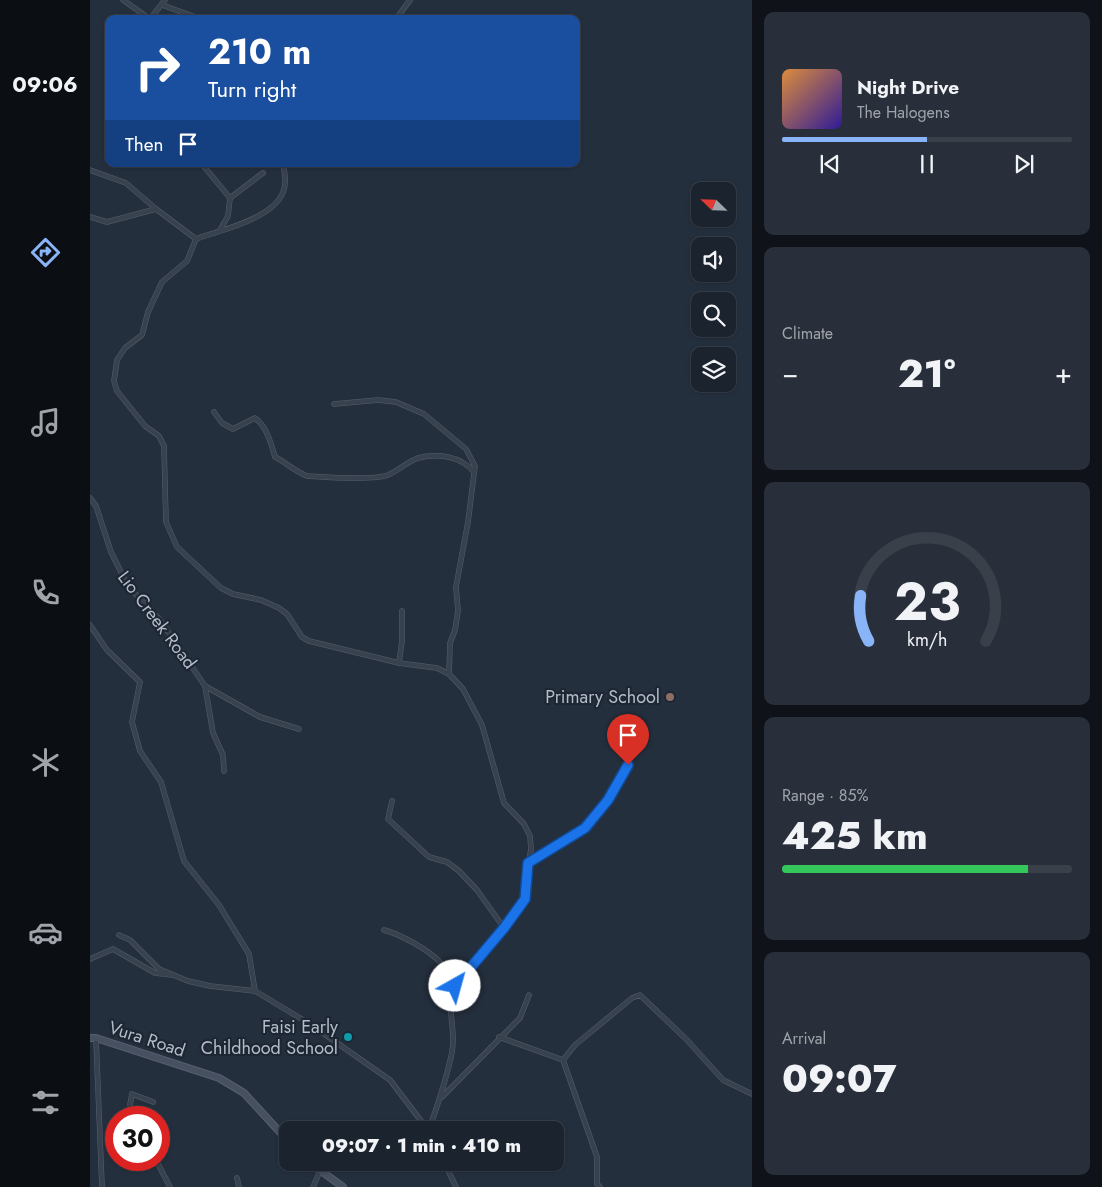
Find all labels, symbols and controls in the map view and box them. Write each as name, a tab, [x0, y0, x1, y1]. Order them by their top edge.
text: 210 m	[208, 27, 311, 77]
icon: right	[125, 35, 190, 100]
text: 09:06	[12, 68, 78, 100]
text: Turn right	[208, 73, 296, 105]
text: Night Drive	[857, 74, 959, 101]
text: The Halogens	[857, 101, 950, 124]
icon: arrive	[174, 130, 202, 158]
text: Then	[125, 131, 164, 158]
icon: previous	[816, 150, 844, 178]
icon: pause	[913, 150, 941, 178]
icon: next	[1010, 150, 1038, 178]
north arrow	[691, 182, 736, 228]
map controls	[691, 182, 736, 392]
icon: directions	[28, 235, 63, 270]
button: sound	[691, 237, 736, 282]
button: search	[691, 292, 736, 337]
text: Climate	[782, 322, 833, 345]
text: 21°	[898, 346, 955, 401]
button: layers	[691, 347, 736, 392]
text: −	[782, 353, 799, 394]
text: +	[1055, 353, 1072, 394]
icon: music	[28, 405, 63, 440]
text: 23	[894, 564, 960, 640]
street label: Lio Creek Road	[111, 565, 203, 675]
icon: phone	[28, 575, 63, 610]
text: km/h	[907, 627, 947, 653]
place label: Primary School	[545, 684, 660, 710]
marker: Primary School	[664, 691, 676, 703]
pin	[607, 714, 649, 765]
icon: arrive	[614, 721, 642, 749]
icon: climate	[28, 745, 63, 780]
text: Range · 85%	[782, 784, 869, 807]
text: 425 km	[782, 808, 928, 863]
icon: car	[28, 915, 63, 950]
position arrow	[428, 959, 480, 1011]
street label: Vura Road	[105, 1014, 189, 1064]
place label: Faisi Early Childhood School	[201, 1014, 338, 1061]
text: Arrival	[782, 1027, 826, 1050]
marker: Faisi Early Childhood School	[342, 1031, 354, 1043]
text: 09:07	[782, 1051, 897, 1106]
icon: filters	[28, 1085, 63, 1120]
speed limit sign: 30	[105, 1106, 170, 1171]
text: 09:07 · 1 min · 410 m	[322, 1132, 521, 1159]

